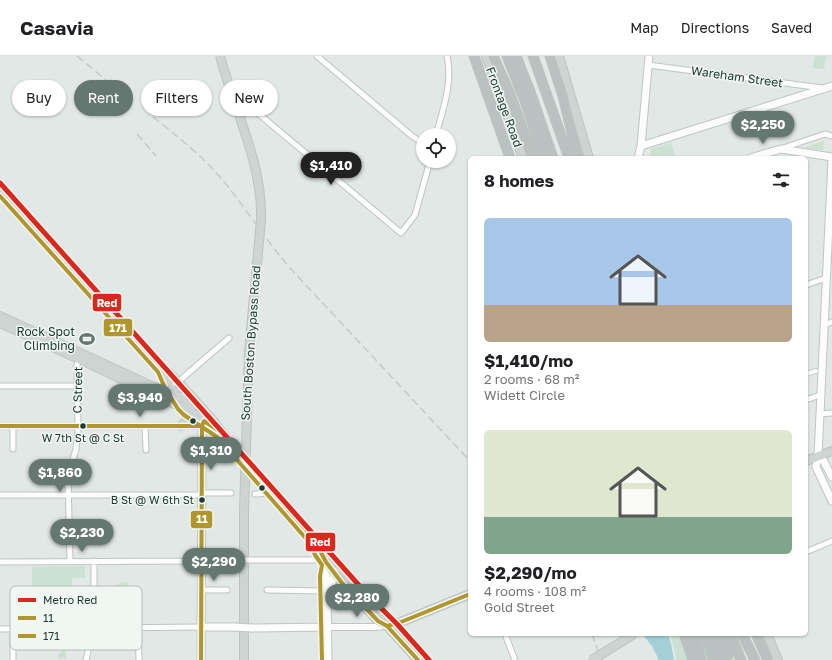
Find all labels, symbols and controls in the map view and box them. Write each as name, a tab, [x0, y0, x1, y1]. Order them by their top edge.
text: Casavia	[20, 16, 94, 39]
text: Map	[630, 19, 659, 36]
text: Directions	[681, 19, 749, 36]
text: Saved	[771, 19, 812, 36]
street label: Wareham Street	[690, 63, 784, 90]
street label: Frontage Road	[483, 65, 526, 149]
chip: Buy	[12, 80, 66, 116]
chip: Rent	[74, 80, 133, 116]
chip: Filters	[141, 80, 212, 116]
chip: New	[220, 80, 278, 116]
pin: $2,250	[730, 111, 796, 145]
text: $2,250	[740, 116, 786, 132]
map controls	[416, 128, 456, 168]
button: locate	[416, 128, 456, 168]
pin: $1,410	[298, 152, 364, 186]
text: $1,410	[310, 157, 352, 173]
icon: filters	[770, 169, 792, 191]
text: 8 homes	[484, 170, 554, 191]
icon: home	[602, 244, 674, 316]
street label: South Boston Bypass Road	[238, 265, 263, 421]
line badge: Red	[92, 293, 122, 312]
text: Red	[97, 296, 118, 309]
line badge: 171	[103, 318, 133, 337]
text: 171	[109, 321, 127, 334]
place label: Rock Spot Climbing	[16, 324, 75, 353]
sports icon: Rock Spot Climbing	[78, 330, 96, 348]
text: $1,410/mo	[484, 350, 573, 371]
street label: C Street	[70, 366, 85, 413]
text: 2 rooms · 68 m²	[484, 371, 579, 387]
pin: $3,940	[107, 384, 173, 418]
text: Widett Circle	[484, 387, 565, 403]
text: $3,940	[117, 389, 163, 405]
unlabelled marker	[188, 416, 198, 426]
marker: W 7th St @ C St	[78, 421, 88, 431]
place label: W 7th St @ C St	[42, 431, 124, 444]
pin: $1,310	[178, 437, 244, 471]
text: $1,310	[190, 442, 232, 458]
icon: home	[602, 456, 674, 528]
pin: $1,860	[27, 459, 93, 493]
text: $1,860	[38, 464, 82, 480]
unlabelled marker	[257, 483, 267, 493]
place label: B St @ W 6th St	[111, 493, 194, 506]
marker: B St @ W 6th St	[197, 495, 207, 505]
line badge: 11	[190, 510, 213, 529]
text: 11	[196, 512, 208, 525]
pin: $2,230	[49, 519, 115, 553]
text: $2,230	[59, 524, 105, 540]
line badge: Red	[305, 532, 336, 552]
text: Red	[310, 535, 331, 548]
pin: $2,290	[181, 548, 247, 582]
text: $2,290	[191, 553, 237, 569]
text: $2,290/mo	[484, 562, 577, 583]
text: 4 rooms · 108 m²	[484, 583, 586, 599]
pin: $2,280	[324, 584, 390, 618]
legend	[10, 586, 142, 650]
text: $2,280	[334, 589, 380, 605]
text: Metro Red	[43, 593, 97, 606]
text: Gold Street	[484, 599, 555, 615]
text: 11	[43, 611, 54, 624]
text: 171	[43, 629, 60, 642]

